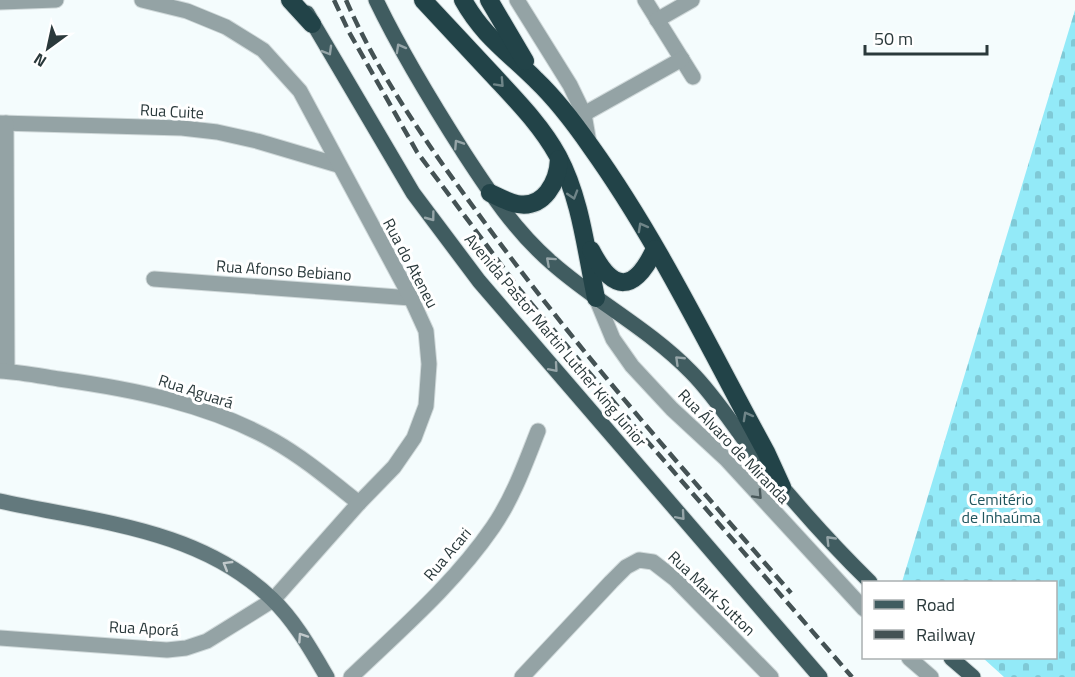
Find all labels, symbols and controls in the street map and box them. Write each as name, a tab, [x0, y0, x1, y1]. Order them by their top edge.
north arrow	[18, 18, 78, 78]
scale bar	[865, 18, 986, 56]
text: 50 m	[874, 25, 913, 52]
one-way arrow	[396, 44, 407, 54]
one-way arrow	[321, 45, 333, 55]
text: N	[29, 47, 51, 74]
one-way arrow	[493, 76, 504, 86]
street label: Rua Cuite	[139, 97, 205, 125]
one-way arrow	[454, 140, 466, 150]
one-way arrow	[566, 189, 578, 200]
one-way arrow	[423, 211, 434, 222]
street label: Rua do Ateneu	[377, 214, 445, 312]
one-way arrow	[638, 223, 650, 233]
street label: Avenida Pastor Martin Luther King Junior	[459, 228, 653, 453]
street label: Rua Afonso Bebiano	[215, 253, 353, 287]
one-way arrow	[546, 257, 557, 268]
one-way arrow	[675, 357, 686, 368]
one-way arrow	[547, 361, 558, 372]
street label: Rua Aguará	[155, 368, 237, 414]
street label: Rua Álvaro de Miranda	[673, 383, 795, 509]
one-way arrow	[743, 412, 754, 422]
park label: Cemitério de Inhaúma	[961, 487, 1041, 529]
one-way arrow	[751, 488, 762, 498]
one-way arrow	[674, 509, 685, 520]
street label: Rua Acari	[417, 522, 477, 586]
one-way arrow	[826, 537, 837, 548]
street label: Rua Mark Sutton	[663, 545, 761, 641]
one-way arrow	[223, 560, 233, 572]
legend	[862, 581, 1057, 659]
text: Road	[916, 591, 955, 618]
street label: Rua Aporá	[109, 614, 179, 642]
text: Railway	[916, 621, 976, 648]
one-way arrow	[298, 633, 309, 644]

